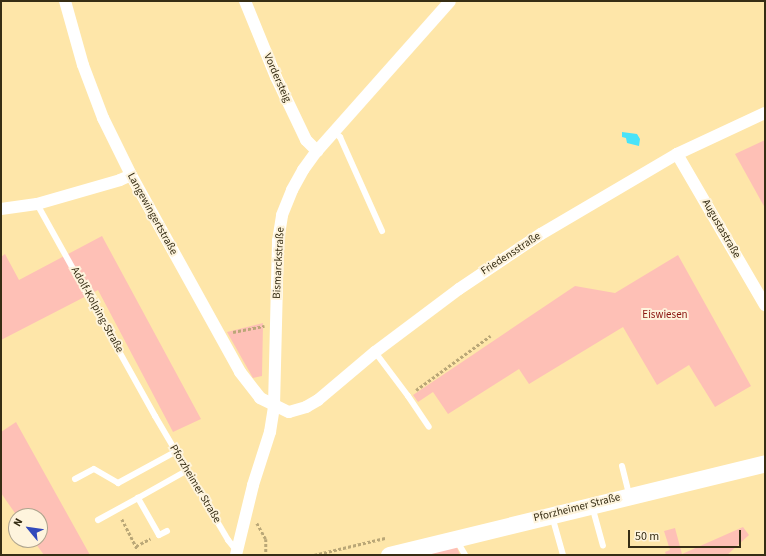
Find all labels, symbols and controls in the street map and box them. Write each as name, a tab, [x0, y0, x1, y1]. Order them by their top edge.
street label: Vordersteig	[260, 51, 294, 105]
street label: Langewingertstraße	[124, 171, 180, 257]
street label: Augustastraße	[699, 197, 743, 261]
street label: Bismarckstraße	[271, 227, 287, 299]
street label: Friedensstraße	[479, 230, 543, 278]
street label: Adolf-Kolping-Straße	[68, 265, 126, 355]
park label: Eiswiesen	[642, 308, 688, 322]
street label: Pforzheimer Straße	[166, 443, 224, 525]
street label: Pforzheimer Straße	[532, 491, 622, 525]
north arrow	[8, 508, 48, 548]
text: N	[10, 516, 26, 529]
scale bar	[630, 522, 743, 548]
text: 50 m	[635, 528, 659, 545]

